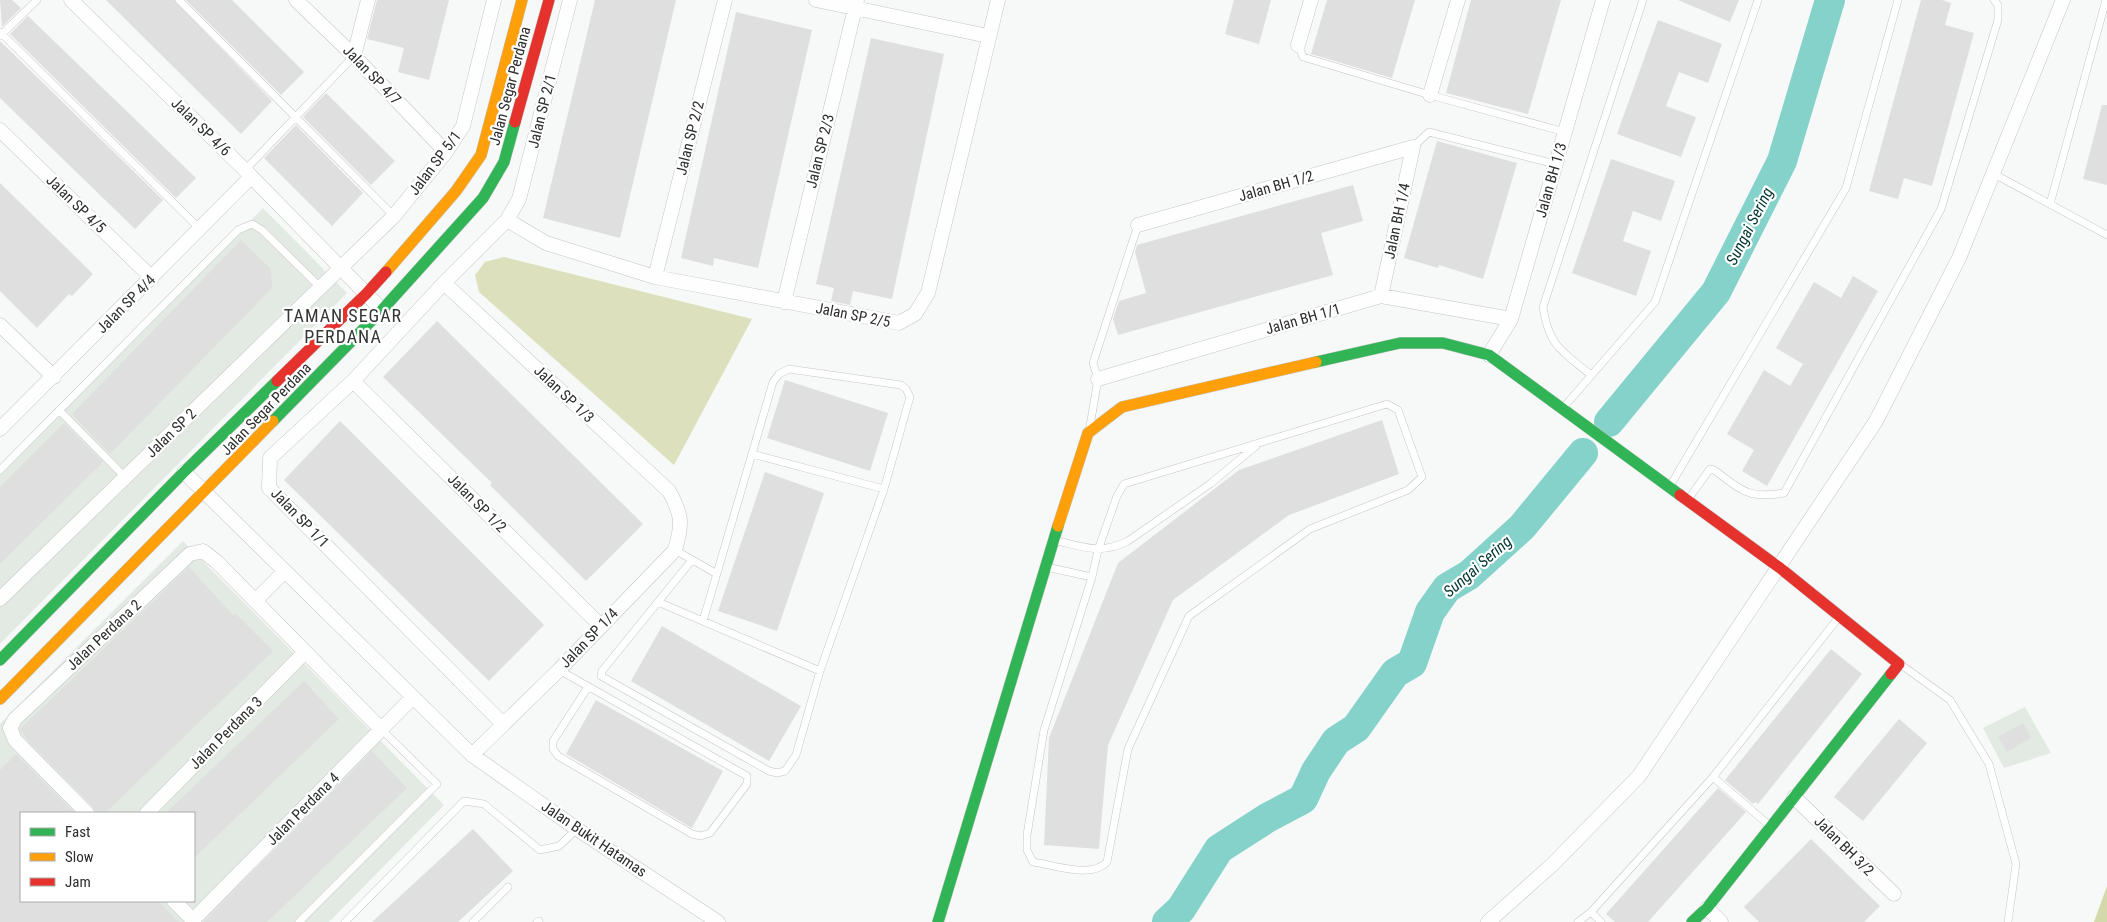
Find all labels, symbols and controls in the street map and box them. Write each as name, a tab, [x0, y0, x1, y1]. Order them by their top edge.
street label: Jalan Segar Perdana	[486, 25, 534, 147]
street label: Jalan SP 4/7	[339, 42, 405, 108]
street label: Jalan SP 2/1	[524, 72, 560, 150]
street label: Jalan SP 4/6	[168, 94, 234, 160]
street label: Jalan SP 2/2	[672, 99, 708, 177]
street label: Jalan SP 2/3	[802, 112, 838, 190]
street label: Jalan SP 5/1	[405, 127, 465, 199]
street label: Jalan BH 1/3	[1532, 140, 1570, 220]
street label: Jalan BH 1/2	[1236, 167, 1316, 205]
street label: Jalan SP 4/5	[43, 171, 109, 237]
street label: Jalan BH 1/4	[1380, 181, 1414, 261]
water label: Sungai Sering	[1722, 184, 1777, 268]
street label: Jalan SP 4/4	[93, 271, 159, 337]
street label: Jalan SP 2/5	[814, 299, 892, 331]
street label: Jalan BH 1/1	[1263, 300, 1343, 338]
district label: TAMAN SEGAR PERDANA	[284, 305, 402, 347]
street label: Jalan Segar Perdana	[217, 359, 315, 459]
street label: Jalan SP 1/3	[530, 362, 598, 426]
street label: Jalan SP 2	[142, 405, 200, 461]
street label: Jalan SP 1/2	[444, 470, 510, 536]
street label: Jalan SP 1/1	[267, 485, 333, 551]
water label: Sungai Sering	[1439, 531, 1516, 601]
street label: Jalan Perdana 2	[63, 596, 145, 674]
street label: Jalan SP 1/4	[556, 605, 622, 671]
street label: Jalan Perdana 3	[186, 693, 266, 773]
street label: Jalan Perdana 4	[263, 769, 343, 849]
street label: Jalan Bukit Hatamas	[538, 797, 650, 881]
legend	[20, 812, 195, 902]
street label: Jalan BH 3/2	[1810, 812, 1878, 880]
text: Fast	[65, 823, 90, 841]
text: Slow	[65, 848, 94, 866]
text: Jam	[65, 873, 91, 891]

